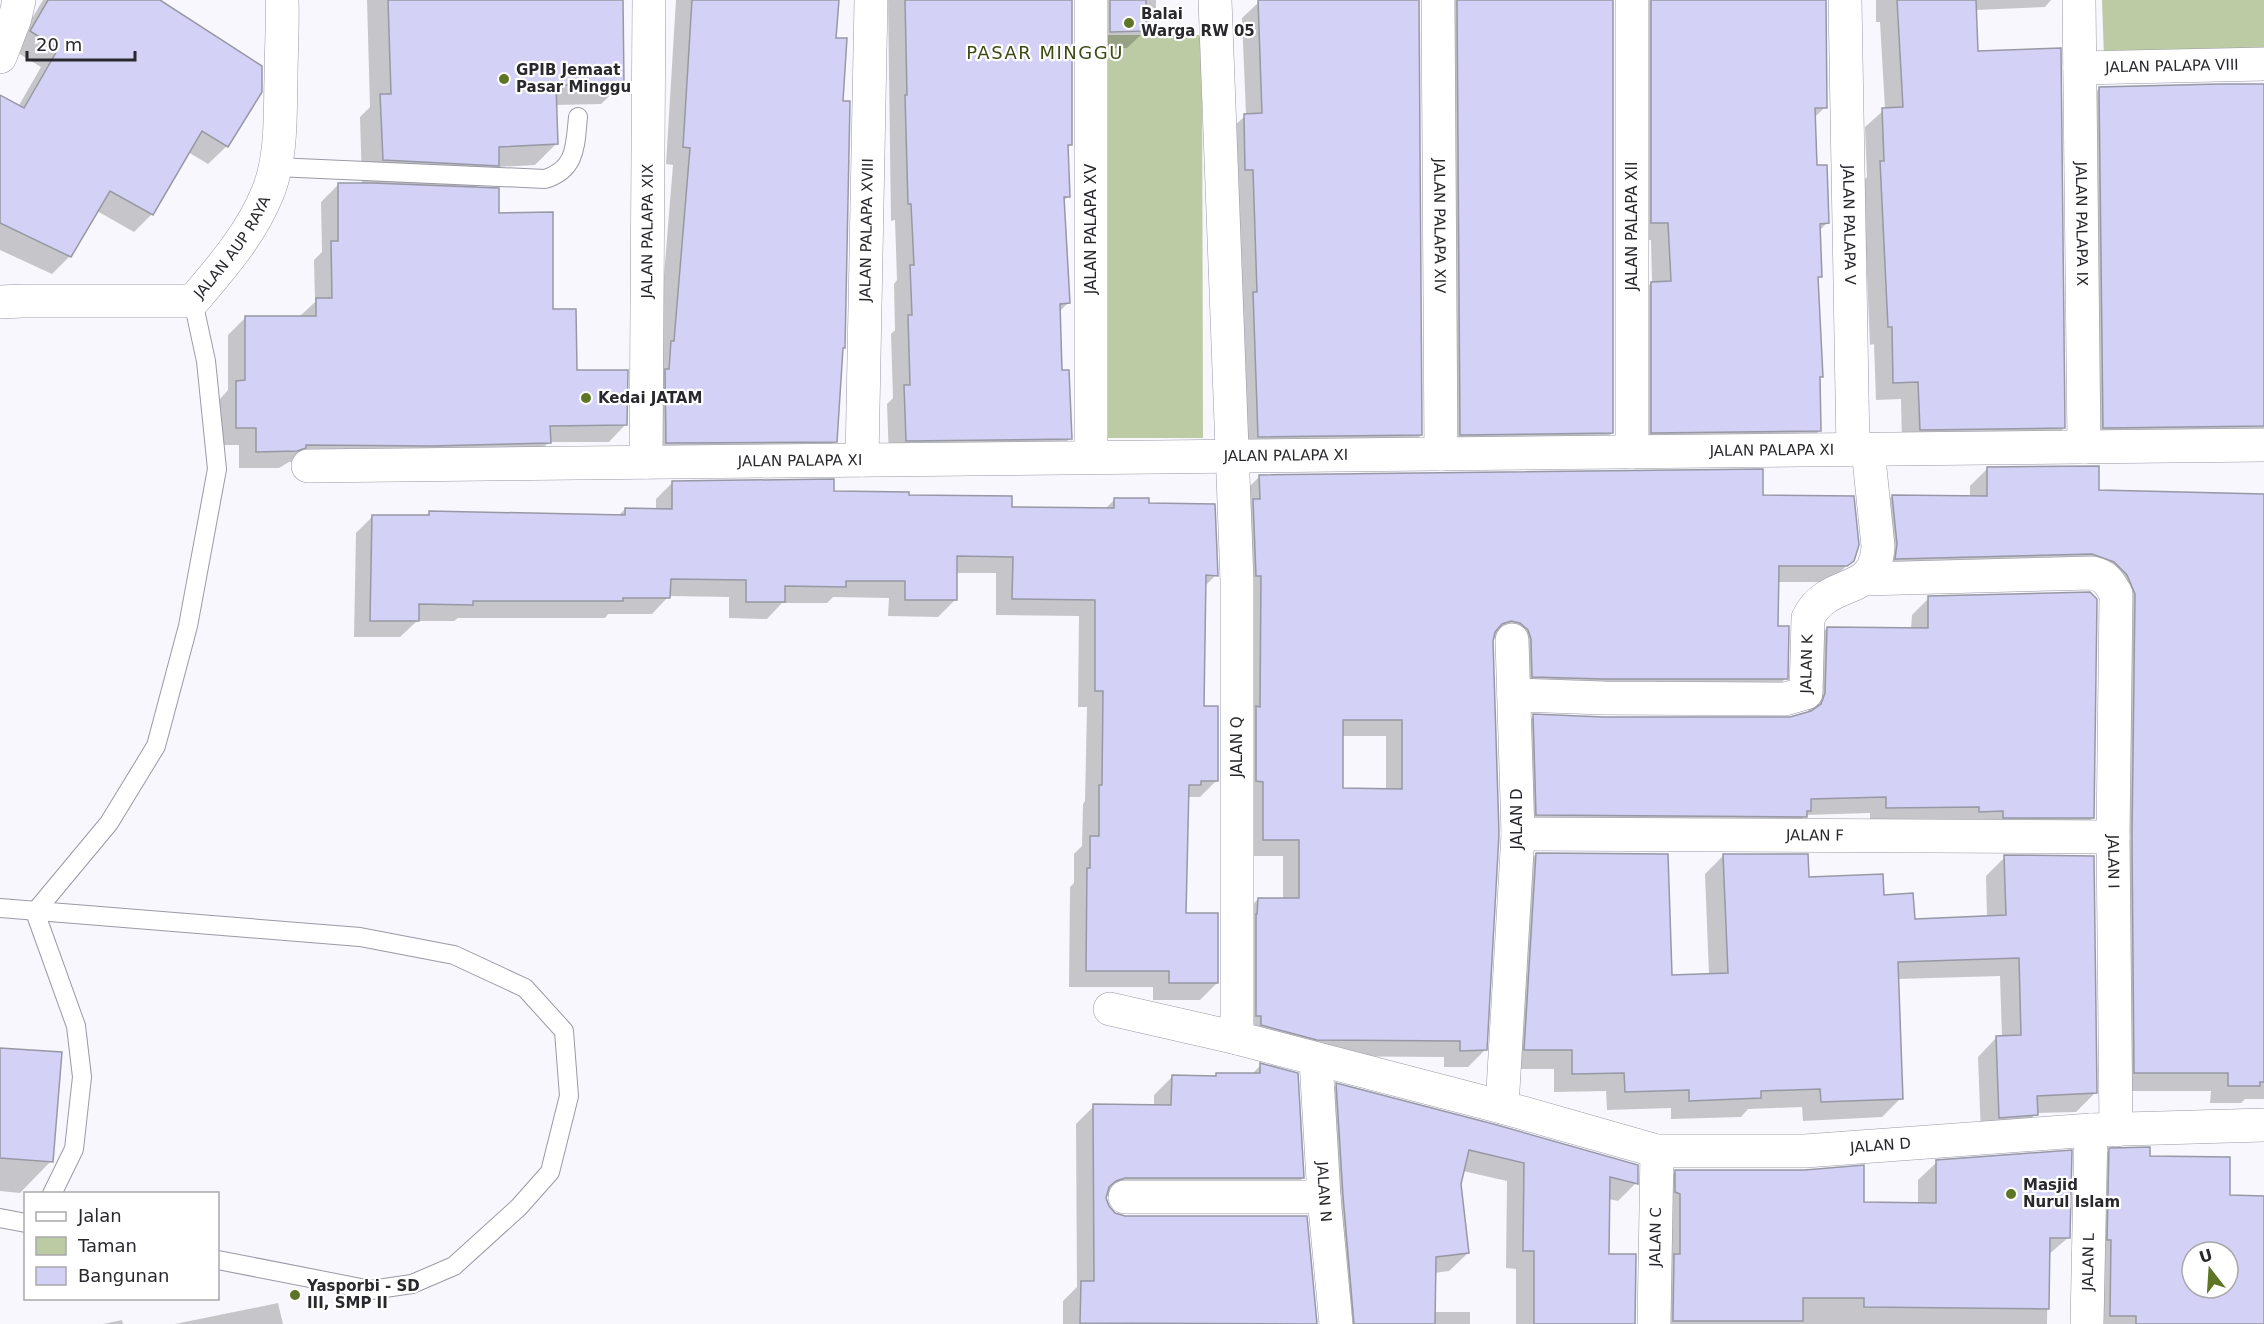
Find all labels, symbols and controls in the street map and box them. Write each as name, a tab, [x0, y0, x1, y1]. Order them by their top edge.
place label: Balai Warga RW 05	[1141, 5, 1255, 40]
marker: Balai Warga RW 05	[1122, 16, 1136, 30]
scale bar	[27, 24, 135, 62]
text: 20 m	[36, 34, 82, 55]
district label: PASAR MINGGU	[966, 42, 1124, 63]
street label: JALAN PALAPA VIII	[2104, 56, 2239, 76]
place label: GPIB Jemaat Pasar Minggu	[516, 61, 631, 96]
marker: GPIB Jemaat Pasar Minggu	[497, 72, 511, 86]
street label: JALAN PALAPA XIV	[1430, 157, 1449, 294]
street label: JALAN PALAPA XVIII	[856, 158, 877, 303]
street label: JALAN PALAPA IX	[2072, 161, 2091, 286]
street label: JALAN PALAPA XII	[1623, 162, 1641, 291]
street label: JALAN PALAPA XV	[1082, 163, 1100, 295]
street label: JALAN PALAPA XIX	[638, 164, 657, 300]
street label: JALAN PALAPA V	[1839, 164, 1859, 286]
street label: JALAN AUP RAYA	[190, 192, 275, 303]
place label: Kedai JATAM	[598, 389, 702, 407]
marker: Kedai JATAM	[579, 391, 593, 405]
street label: JALAN PALAPA XI	[1709, 441, 1834, 460]
street label: JALAN PALAPA XI	[1223, 446, 1348, 465]
street label: JALAN PALAPA XI	[737, 451, 862, 470]
street label: JALAN K	[1797, 633, 1817, 695]
street label: JALAN Q	[1228, 716, 1246, 779]
street label: JALAN D	[1508, 789, 1526, 850]
street label: JALAN F	[1785, 826, 1844, 845]
street label: JALAN I	[2104, 834, 2123, 889]
street label: JALAN D	[1849, 1134, 1912, 1157]
street label: JALAN N	[1313, 1160, 1335, 1223]
place label: Masjid Nurul Islam	[2023, 1176, 2120, 1211]
marker: Masjid Nurul Islam	[2004, 1187, 2018, 1201]
legend	[24, 1192, 219, 1300]
text: Jalan	[77, 1205, 122, 1226]
street label: JALAN C	[1646, 1207, 1665, 1268]
street label: JALAN L	[2079, 1232, 2098, 1292]
text: Taman	[77, 1235, 137, 1256]
north arrow	[2180, 1240, 2240, 1300]
text: U	[2197, 1245, 2215, 1267]
text: Bangunan	[78, 1265, 169, 1286]
place label: Yasporbi - SD III, SMP II	[306, 1277, 420, 1312]
marker: Yasporbi - SD III, SMP II	[288, 1288, 302, 1302]

